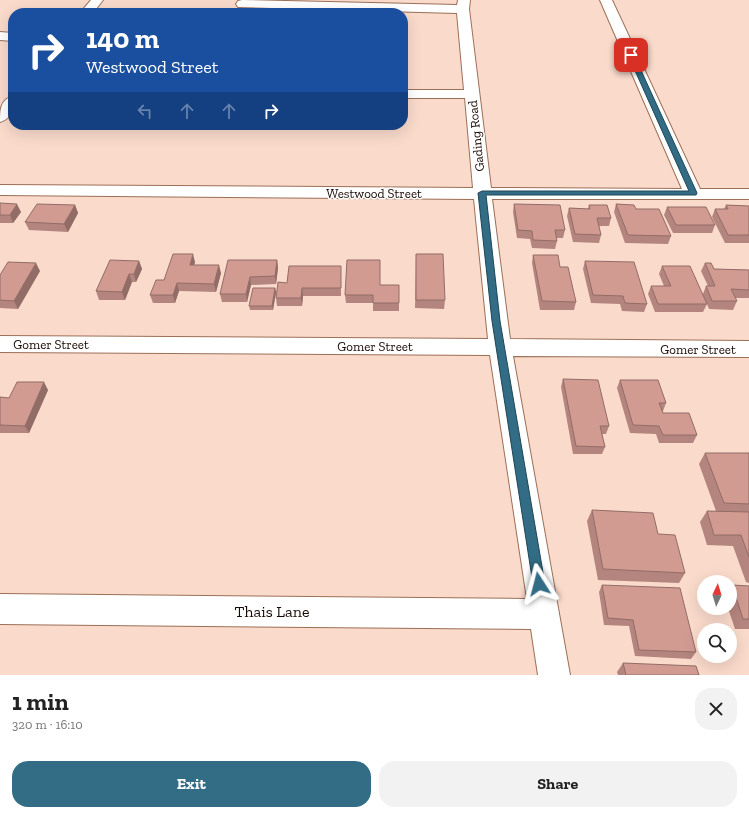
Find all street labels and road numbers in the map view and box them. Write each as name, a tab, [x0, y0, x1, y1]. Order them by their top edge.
street label: Gading Road	[465, 100, 487, 172]
street label: Westwood Street	[326, 186, 422, 201]
street label: Gomer Street	[13, 337, 89, 352]
street label: Gomer Street	[337, 339, 413, 354]
street label: Gomer Street	[660, 342, 736, 357]
street label: Thais Lane	[235, 602, 309, 621]

